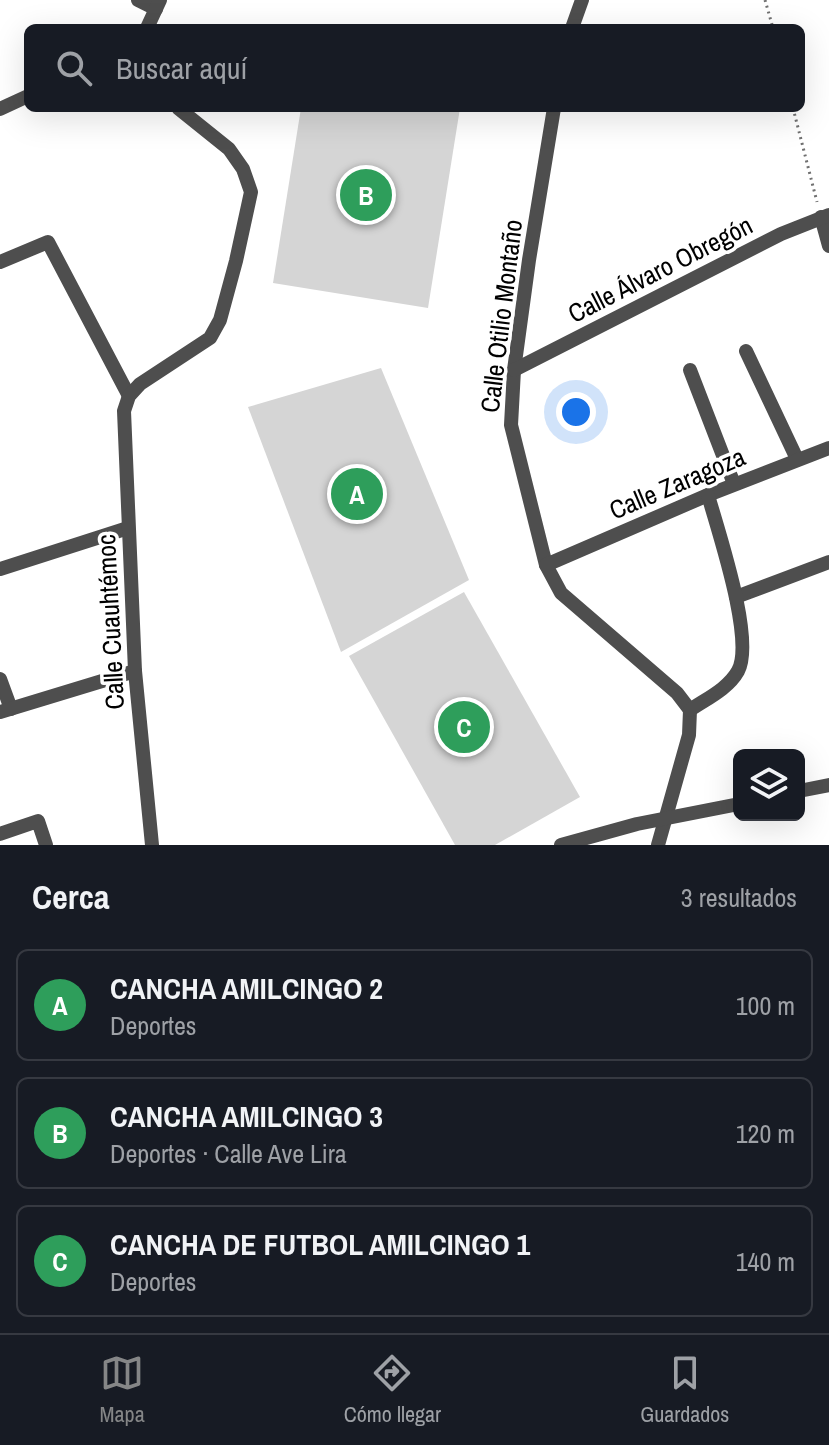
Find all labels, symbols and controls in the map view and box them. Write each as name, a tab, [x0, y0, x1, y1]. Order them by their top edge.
search box	[24, 24, 805, 112]
icon: search	[52, 46, 96, 90]
text: Buscar aquí	[116, 48, 247, 88]
pin: B	[340, 165, 392, 225]
street label: Calle Álvaro Obregón	[562, 207, 758, 331]
street label: Calle Otilio Montaño	[472, 217, 530, 415]
your location	[556, 392, 596, 432]
street label: Calle Zaragoza	[604, 439, 751, 527]
pin: A	[331, 464, 383, 524]
street label: Calle Cuauhtémoc	[88, 534, 132, 710]
pin: C	[438, 697, 490, 757]
map controls	[733, 749, 805, 821]
button: layers	[733, 749, 805, 821]
text: Cerca	[32, 874, 110, 920]
text: 3 resultados	[681, 880, 797, 915]
text: CANCHA AMILCINGO 2	[110, 968, 383, 1008]
text: A	[52, 988, 68, 1023]
text: 100 m	[736, 988, 795, 1023]
text: Deportes	[110, 1008, 197, 1043]
text: CANCHA AMILCINGO 3	[110, 1096, 383, 1136]
text: B	[52, 1116, 68, 1151]
text: 120 m	[736, 1116, 795, 1151]
text: Deportes · Calle Ave Lira	[110, 1136, 347, 1171]
text: CANCHA DE FUTBOL AMILCINGO 1	[110, 1224, 530, 1264]
text: C	[52, 1244, 68, 1279]
text: 140 m	[736, 1244, 795, 1279]
text: Deportes	[110, 1264, 197, 1299]
tab: Mapa	[100, 1351, 145, 1429]
tab: Cómo llegar	[344, 1351, 441, 1429]
tab: Guardados	[640, 1351, 729, 1429]

